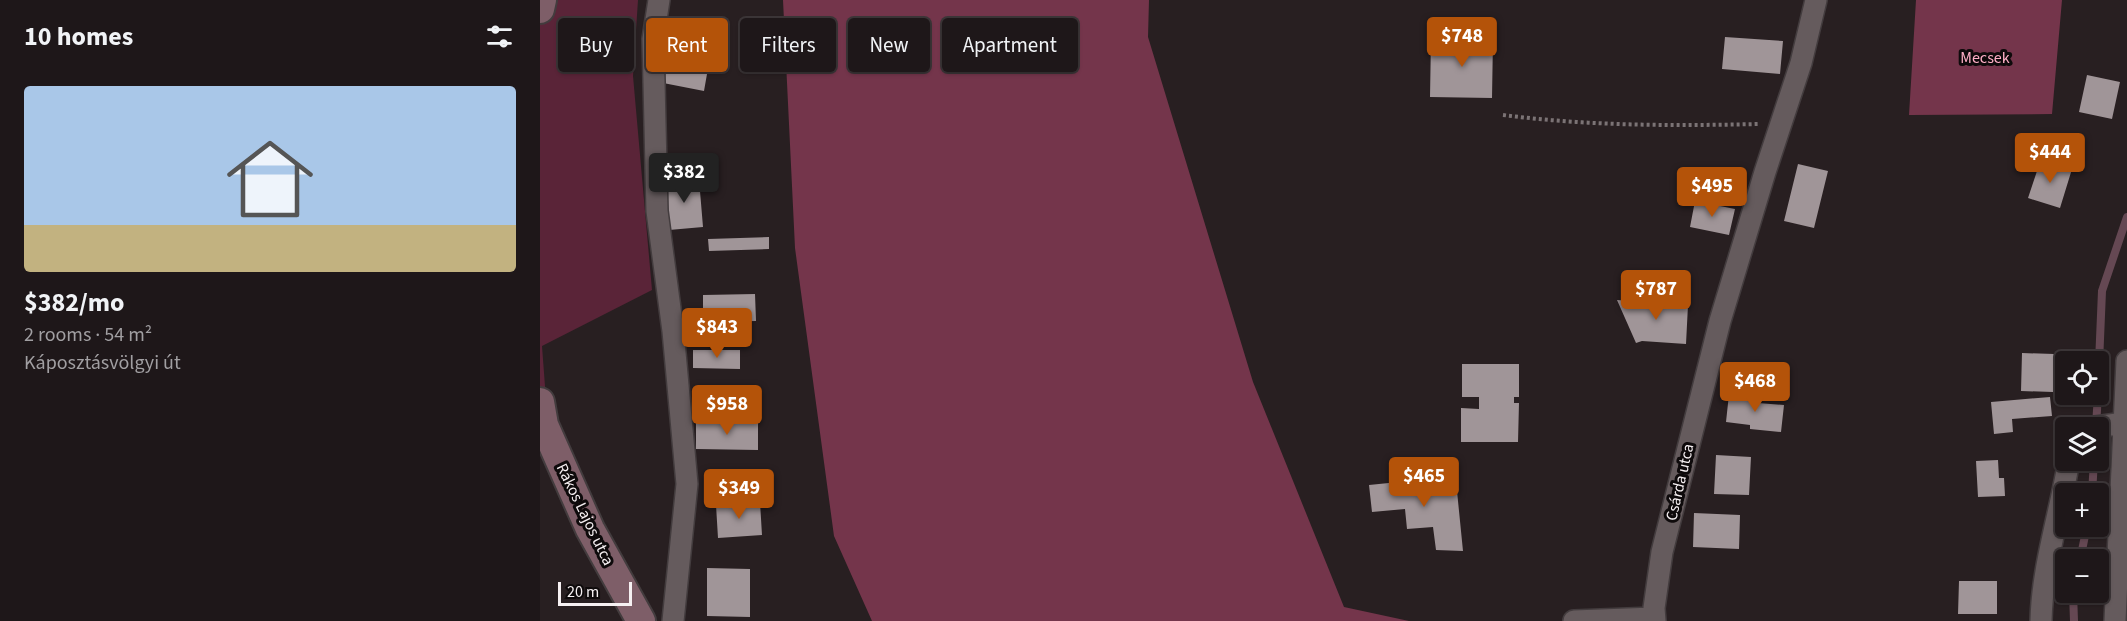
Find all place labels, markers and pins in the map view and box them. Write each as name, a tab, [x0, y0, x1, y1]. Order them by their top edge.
pin: $748	[1426, 17, 1498, 68]
pin: $444	[2014, 133, 2086, 184]
pin: $382	[648, 153, 720, 204]
pin: $495	[1676, 167, 1748, 218]
pin: $787	[1620, 270, 1692, 321]
pin: $843	[681, 308, 753, 359]
pin: $468	[1719, 362, 1791, 413]
pin: $958	[691, 385, 763, 436]
pin: $465	[1388, 457, 1460, 508]
pin: $349	[703, 469, 775, 520]

